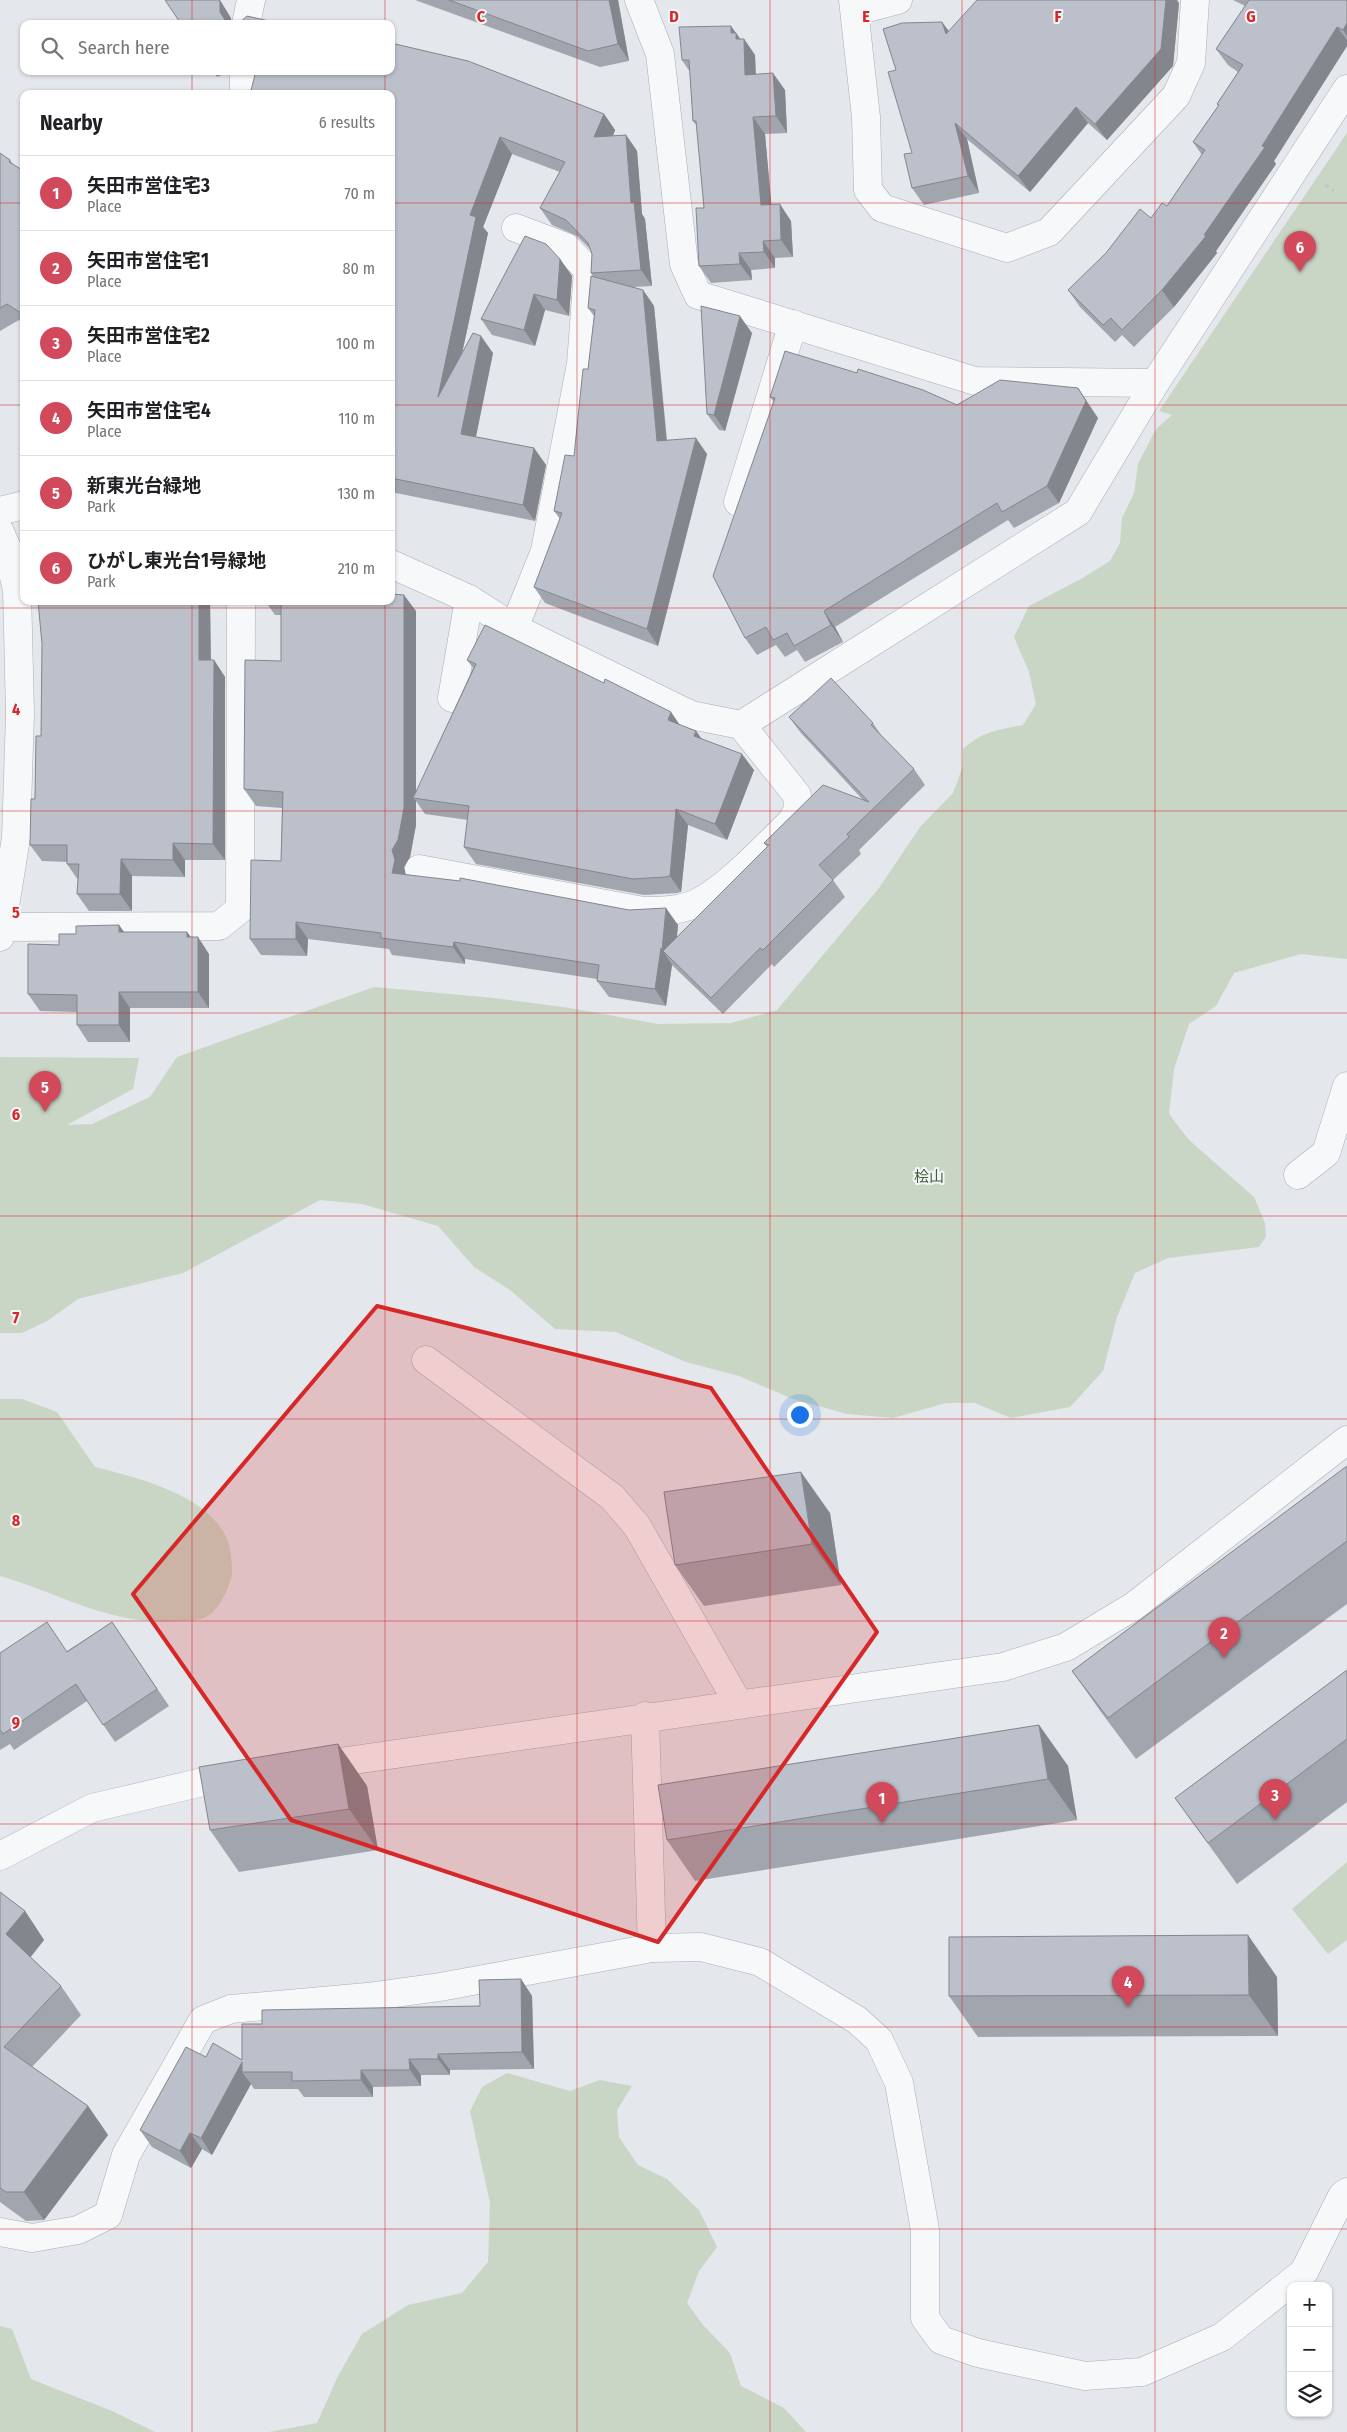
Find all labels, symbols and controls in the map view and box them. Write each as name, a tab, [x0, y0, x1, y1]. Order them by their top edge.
text: C	[477, 7, 486, 26]
text: D	[669, 7, 679, 26]
text: E	[862, 7, 870, 26]
text: F	[1054, 7, 1062, 26]
text: G	[1246, 7, 1256, 26]
search box	[20, 20, 395, 75]
icon: search	[38, 34, 66, 62]
text: Search here	[78, 36, 170, 59]
text: Nearby	[40, 110, 102, 136]
text: 6 results	[319, 113, 375, 132]
text: 矢田市営住宅3	[87, 174, 210, 197]
text: 1	[53, 184, 59, 203]
text: 70 m	[344, 184, 375, 203]
text: Place	[87, 197, 122, 216]
pin: 6	[1284, 231, 1316, 272]
text: 矢田市営住宅1	[87, 249, 209, 272]
text: 2	[52, 259, 60, 278]
text: 80 m	[343, 259, 375, 278]
text: Place	[87, 272, 122, 291]
text: 矢田市営住宅2	[87, 324, 210, 347]
text: 3	[52, 334, 60, 353]
text: 100 m	[336, 334, 375, 353]
text: Place	[87, 347, 122, 366]
text: 矢田市営住宅4	[87, 399, 211, 422]
text: 4	[52, 409, 60, 428]
text: 110 m	[338, 409, 375, 428]
text: Place	[87, 422, 122, 441]
text: 新東光台緑地	[87, 474, 201, 497]
text: 5	[52, 484, 60, 503]
text: 130 m	[337, 484, 375, 503]
text: Park	[87, 497, 115, 516]
text: ひがし東光台1号緑地	[87, 549, 266, 572]
text: 6	[52, 559, 60, 578]
text: 210 m	[338, 559, 375, 578]
text: Park	[87, 572, 115, 591]
text: 4	[12, 700, 20, 719]
text: 5	[12, 903, 20, 922]
pin: 5	[29, 1071, 61, 1112]
text: 6	[12, 1105, 20, 1124]
park label: 桧山	[914, 1168, 944, 1186]
text: 7	[13, 1308, 20, 1327]
your location	[787, 1402, 813, 1428]
text: 8	[12, 1511, 21, 1530]
pin: 2	[1208, 1617, 1240, 1658]
text: 9	[12, 1713, 20, 1732]
pin: 3	[1259, 1779, 1291, 1820]
pin: 1	[866, 1782, 898, 1823]
pin: 4	[1112, 1966, 1144, 2007]
map controls	[1287, 2282, 1332, 2417]
button: +	[1287, 2282, 1332, 2327]
button: −	[1287, 2327, 1332, 2372]
button: layers	[1287, 2372, 1332, 2417]

